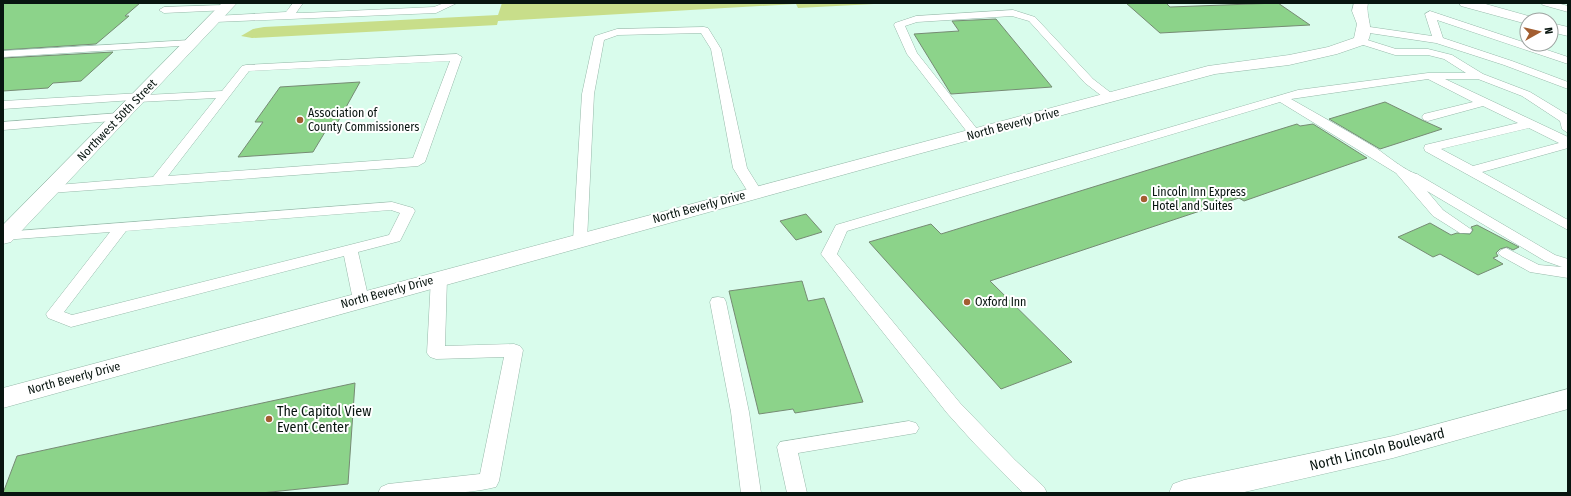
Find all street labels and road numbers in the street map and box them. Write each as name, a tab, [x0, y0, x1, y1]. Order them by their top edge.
street label: Northwest 50th Street	[74, 76, 160, 164]
street label: North Beverly Drive	[965, 105, 1061, 143]
street label: North Beverly Drive	[651, 188, 747, 226]
street label: North Beverly Drive	[339, 273, 435, 311]
street label: North Beverly Drive	[26, 359, 122, 397]
street label: North Lincoln Boulevard	[1308, 425, 1446, 474]

